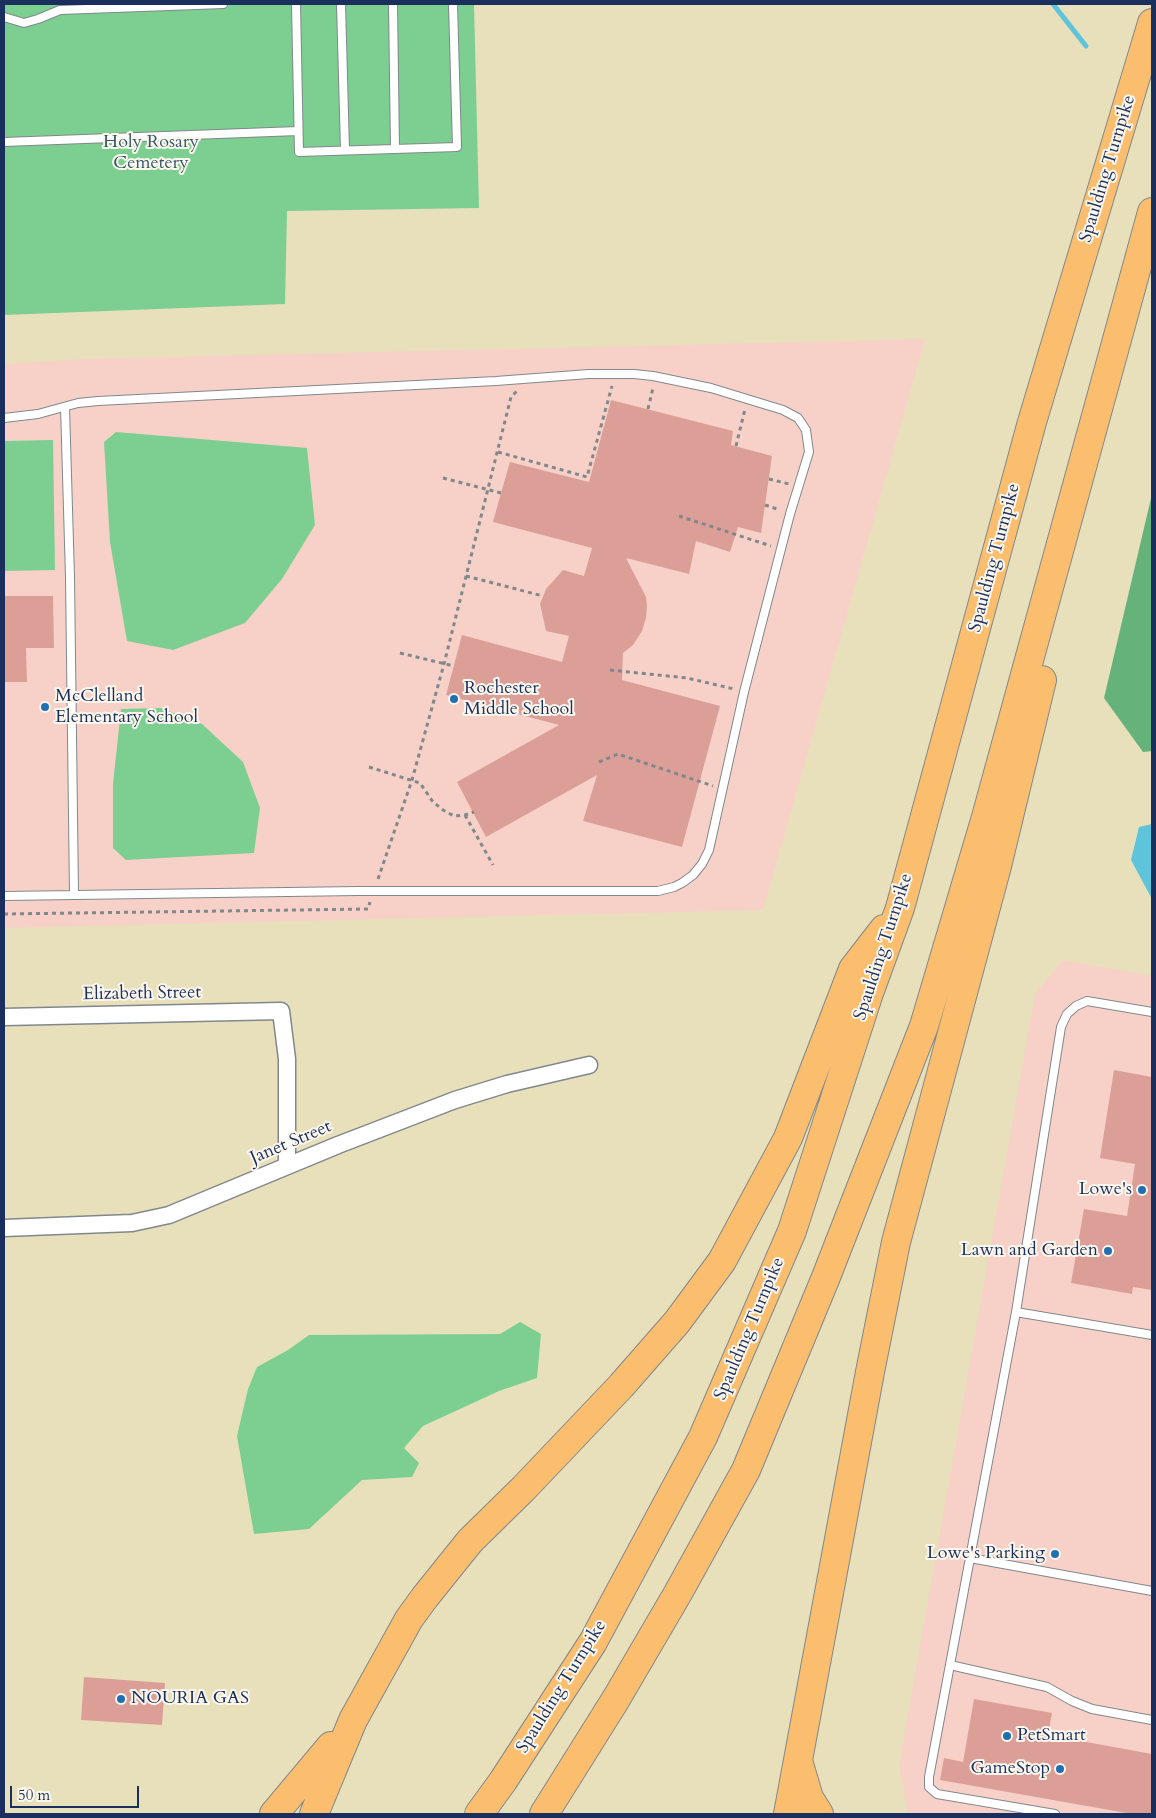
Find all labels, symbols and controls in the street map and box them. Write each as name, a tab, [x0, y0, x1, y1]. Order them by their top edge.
street label: Spaulding Turnpike	[1075, 93, 1141, 245]
park label: Holy Rosary Cemetery	[103, 132, 199, 174]
street label: Spaulding Turnpike	[965, 481, 1025, 635]
place label: Rochester Middle School	[464, 678, 574, 721]
place label: McClelland Elementary School	[55, 686, 198, 729]
marker: Rochester Middle School	[448, 693, 460, 705]
marker: McClelland Elementary School	[39, 701, 51, 713]
street label: Spaulding Turnpike	[850, 871, 918, 1023]
street label: Elizabeth Street	[83, 982, 201, 1006]
street label: Janet Street	[247, 1116, 335, 1170]
place label: Lowe's	[1079, 1179, 1132, 1201]
marker: Lowe's	[1136, 1184, 1148, 1196]
place label: Lawn and Garden	[961, 1240, 1098, 1262]
marker: Lawn and Garden	[1102, 1245, 1114, 1257]
street label: Spaulding Turnpike	[710, 1254, 790, 1404]
place label: Lowe's Parking	[927, 1543, 1045, 1565]
marker: Lowe's Parking	[1049, 1548, 1061, 1560]
street label: Spaulding Turnpike	[512, 1616, 612, 1758]
place label: NOURIA GAS	[131, 1688, 249, 1710]
marker: NOURIA GAS	[115, 1693, 127, 1705]
place label: PetSmart	[1017, 1725, 1086, 1747]
marker: PetSmart	[1001, 1730, 1013, 1742]
place label: GameStop	[971, 1758, 1050, 1780]
marker: GameStop	[1054, 1763, 1066, 1775]
scale bar	[12, 1776, 141, 1808]
text: 50 m	[18, 1785, 50, 1805]

